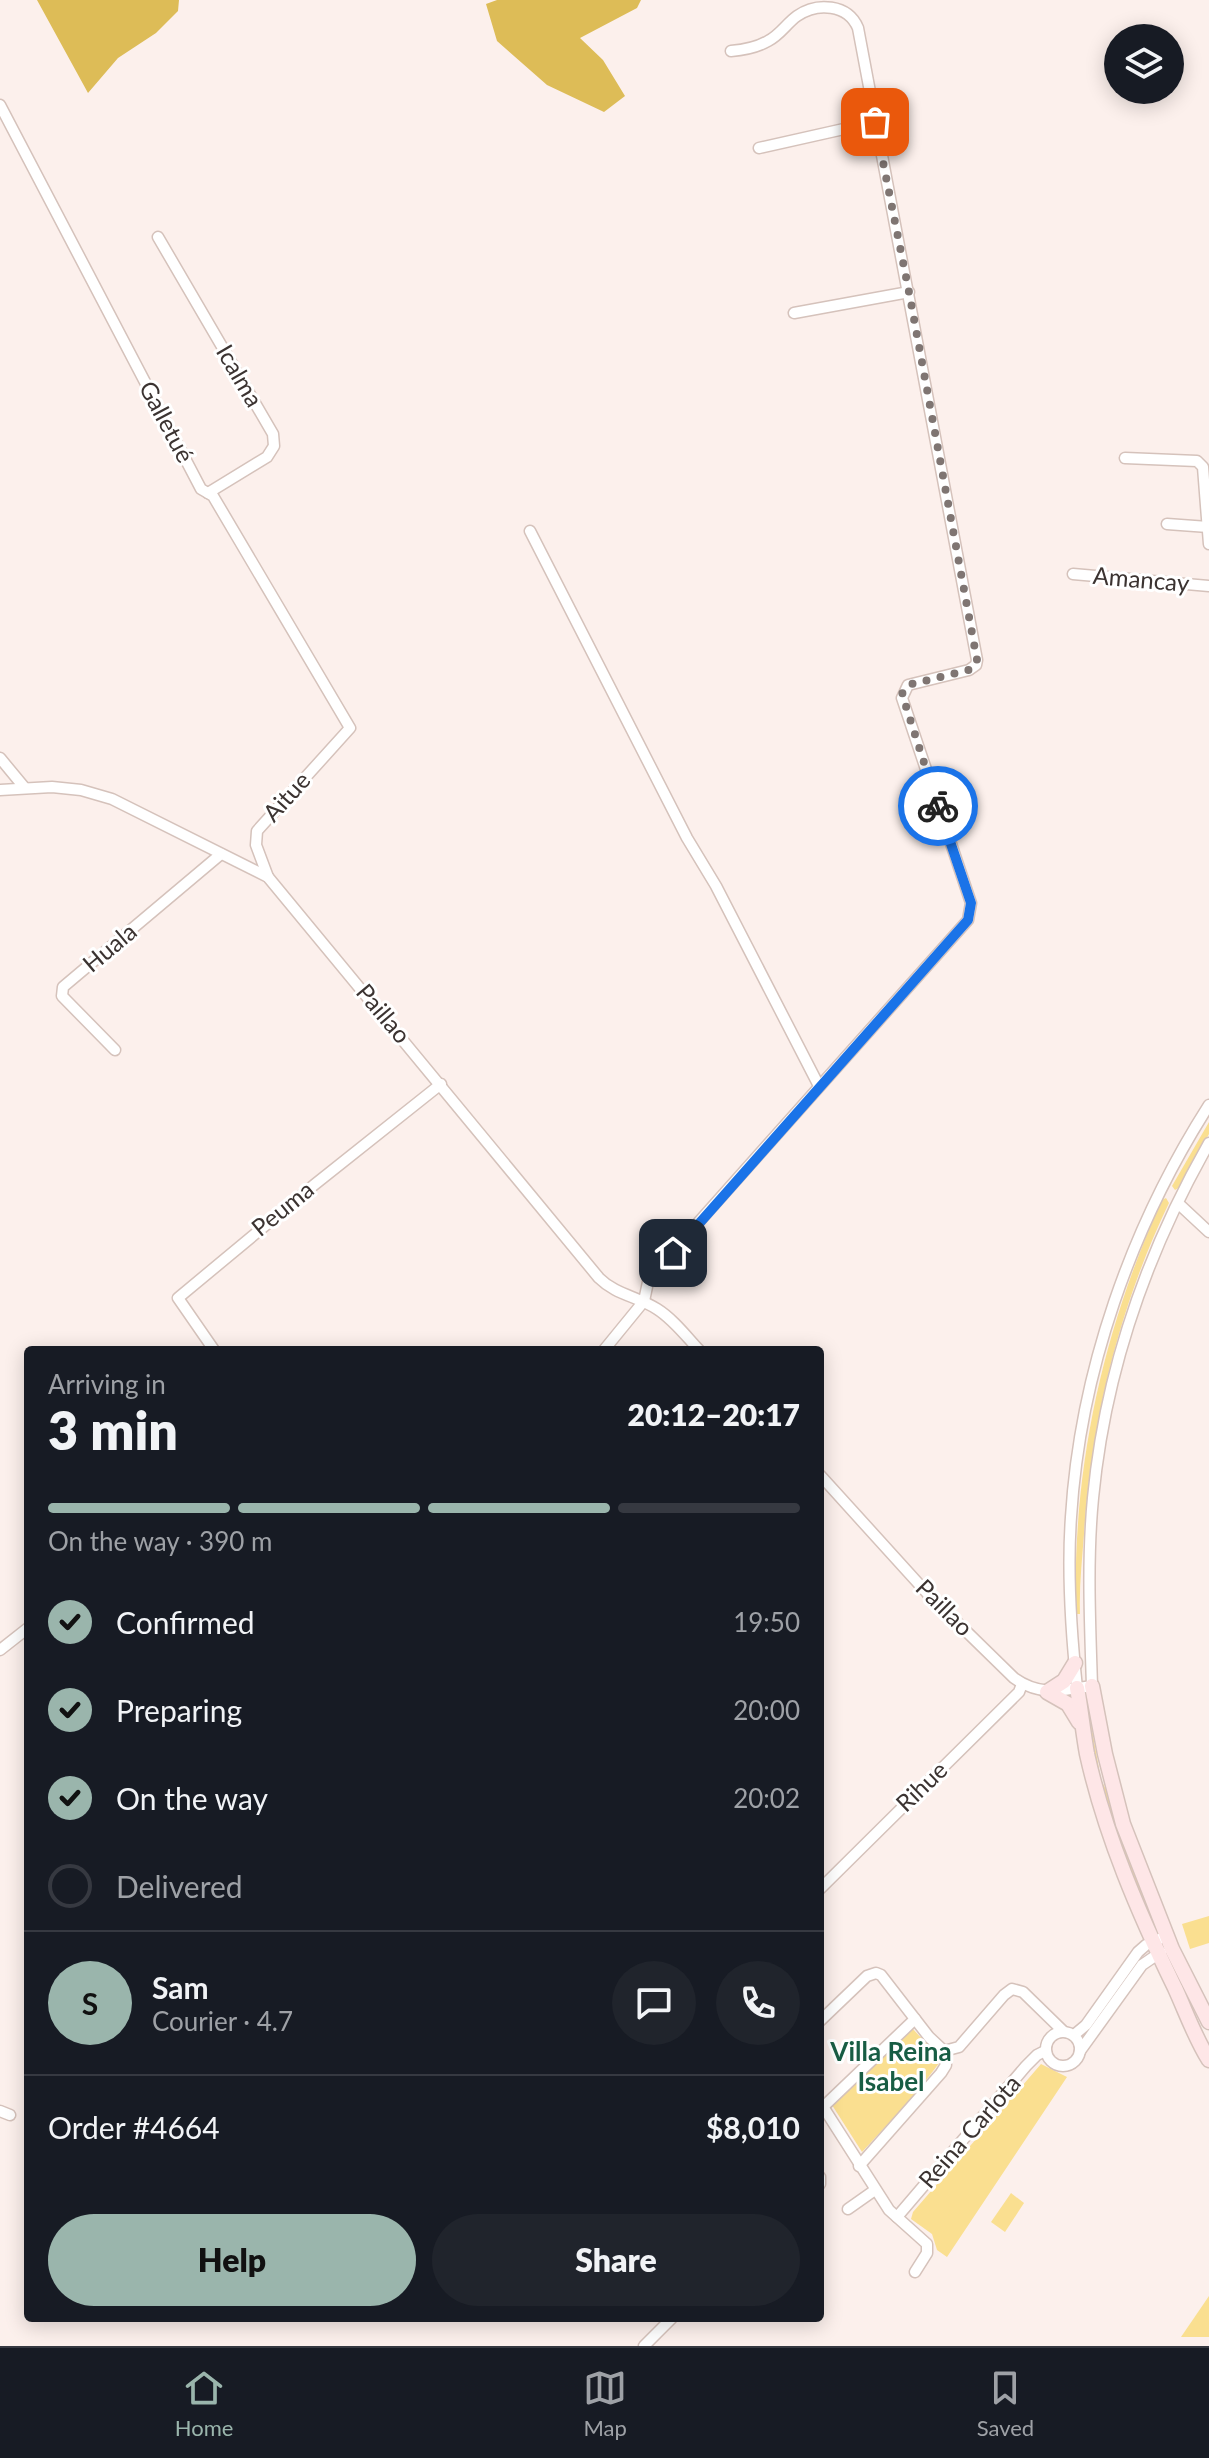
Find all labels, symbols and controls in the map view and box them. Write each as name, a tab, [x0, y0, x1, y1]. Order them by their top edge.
map controls	[1104, 24, 1184, 104]
button: layers	[1104, 24, 1184, 104]
pin	[841, 88, 909, 156]
icon: bag	[853, 100, 897, 144]
street label: Icalma	[211, 339, 270, 412]
street label: Galletué	[134, 376, 201, 467]
street label: Amancay	[1092, 560, 1191, 597]
street label: Aitue	[256, 765, 316, 827]
courier	[898, 766, 978, 846]
icon: bike	[916, 784, 960, 828]
street label: Huala	[76, 916, 142, 978]
street label: Paillao	[351, 977, 417, 1049]
street label: Peuma	[245, 1174, 319, 1242]
pin	[639, 1219, 707, 1287]
icon: home	[651, 1231, 695, 1275]
text: Arriving in	[48, 1368, 166, 1400]
text: 20:12–20:17	[627, 1396, 800, 1432]
text: 3 min	[48, 1399, 178, 1461]
text: On the way · 390 m	[48, 1525, 272, 1557]
street label: Paillao	[911, 1572, 980, 1641]
icon: check	[48, 1600, 92, 1644]
text: Confirmed	[116, 1604, 255, 1640]
text: 19:50	[733, 1606, 800, 1638]
icon: check	[48, 1688, 92, 1732]
text: Preparing	[116, 1692, 242, 1728]
text: 20:00	[733, 1694, 800, 1726]
street label: Rihue	[889, 1755, 953, 1817]
icon: check	[48, 1776, 92, 1820]
text: On the way	[116, 1780, 268, 1816]
text: 20:02	[733, 1782, 800, 1814]
text: Delivered	[116, 1868, 243, 1904]
button: chat	[612, 1961, 696, 2045]
button: phone	[716, 1961, 800, 2045]
text: Sam	[152, 1969, 209, 2005]
text: S	[82, 1985, 98, 2021]
text: Courier · 4.7	[152, 2005, 293, 2037]
district label: Villa Reina Isabel	[829, 2035, 952, 2097]
street label: Reina Carlota	[912, 2069, 1026, 2194]
text: Order #4664	[48, 2109, 220, 2145]
text: $8,010	[706, 2109, 800, 2145]
button: Help	[48, 2214, 416, 2306]
button: Share	[432, 2214, 800, 2306]
tab: Home	[175, 2366, 233, 2441]
tab: Map	[583, 2366, 627, 2441]
tab: Saved	[977, 2366, 1034, 2441]

